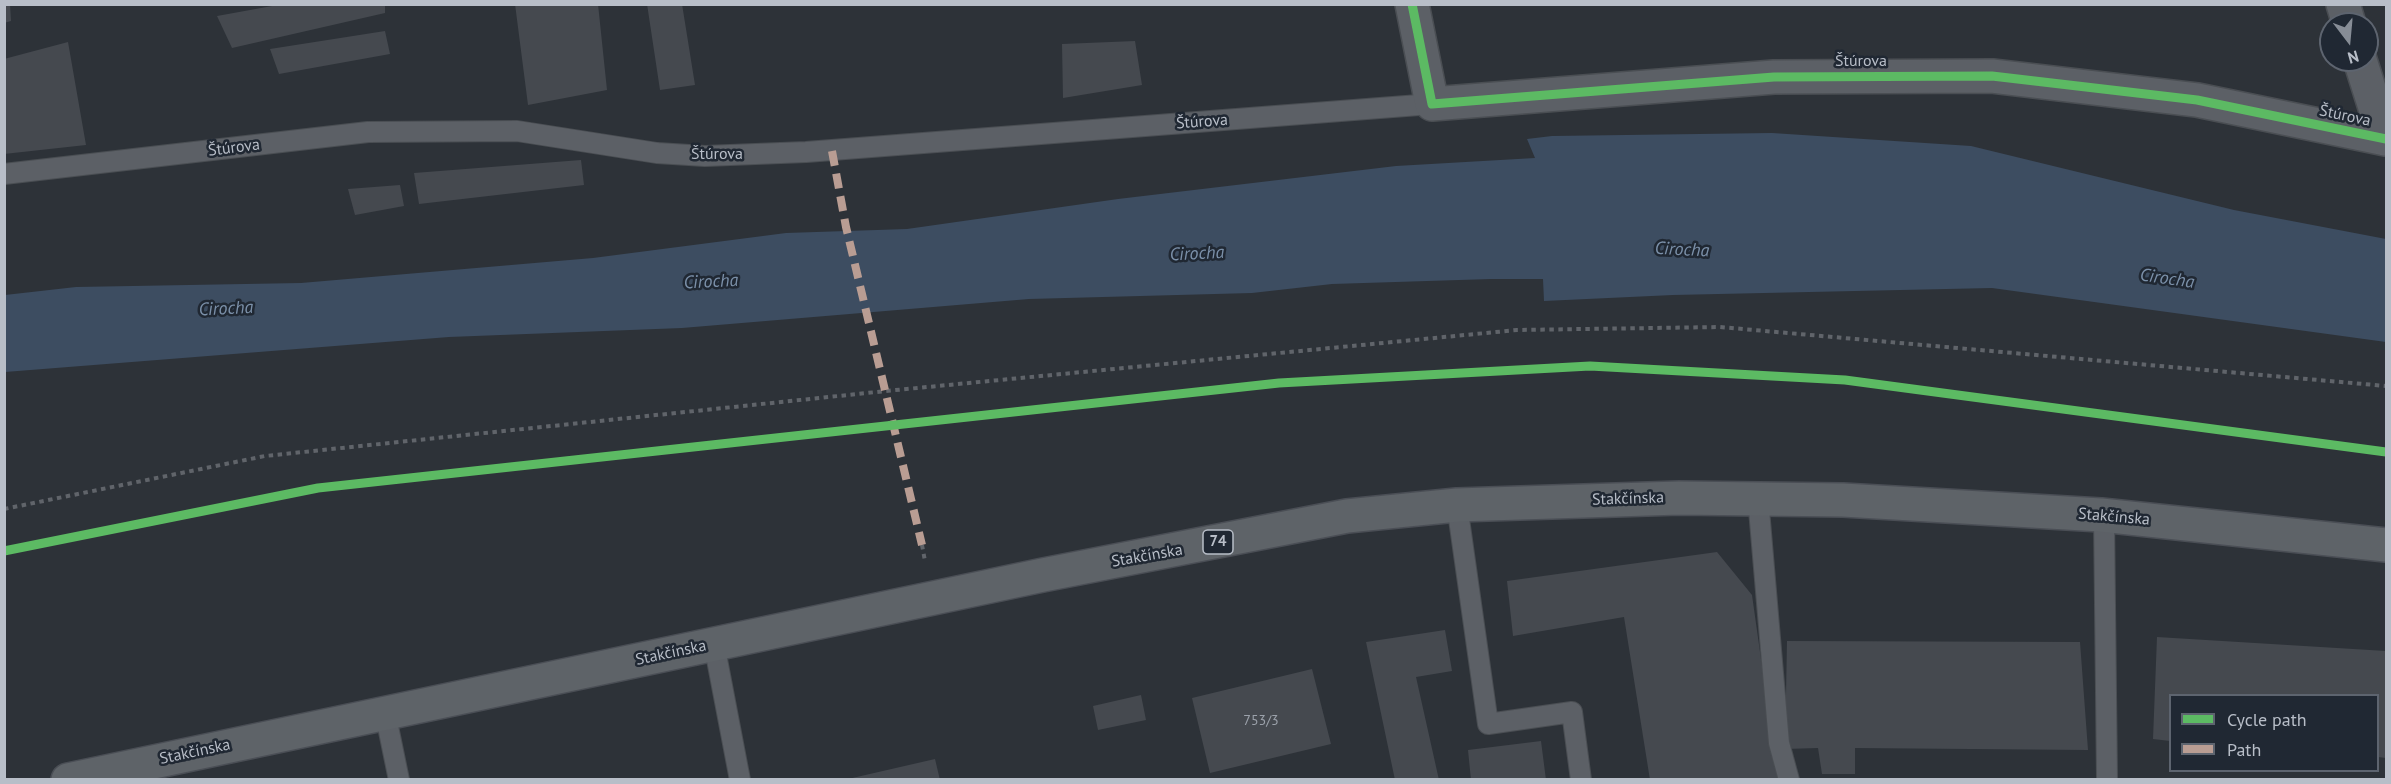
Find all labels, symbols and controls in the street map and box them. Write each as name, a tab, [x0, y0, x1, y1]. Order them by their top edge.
north arrow	[2319, 12, 2379, 72]
text: N	[2346, 46, 2361, 68]
street label: Štúrova	[1835, 51, 1887, 71]
street label: Štúrova	[2318, 101, 2372, 131]
street label: Štúrova	[1175, 111, 1229, 133]
street label: Štúrova	[207, 135, 261, 161]
street label: Štúrova	[691, 144, 743, 164]
water label: Cirocha	[1654, 238, 1710, 262]
water label: Cirocha	[1169, 242, 1225, 266]
water label: Cirocha	[2138, 264, 2196, 294]
water label: Cirocha	[683, 270, 739, 294]
water label: Cirocha	[198, 297, 254, 321]
street label: Stakčínska	[1592, 488, 1664, 510]
street label: Stakčínska	[2077, 504, 2151, 530]
road number: 74	[1203, 530, 1233, 554]
street label: Stakčínska	[1110, 540, 1184, 572]
street label: Stakčínska	[634, 636, 708, 670]
legend	[2169, 694, 2379, 772]
text: Cycle path	[2227, 708, 2307, 731]
house number: 753/3	[1243, 713, 1279, 729]
street label: Stakčínska	[158, 735, 232, 769]
text: Path	[2227, 738, 2261, 761]

